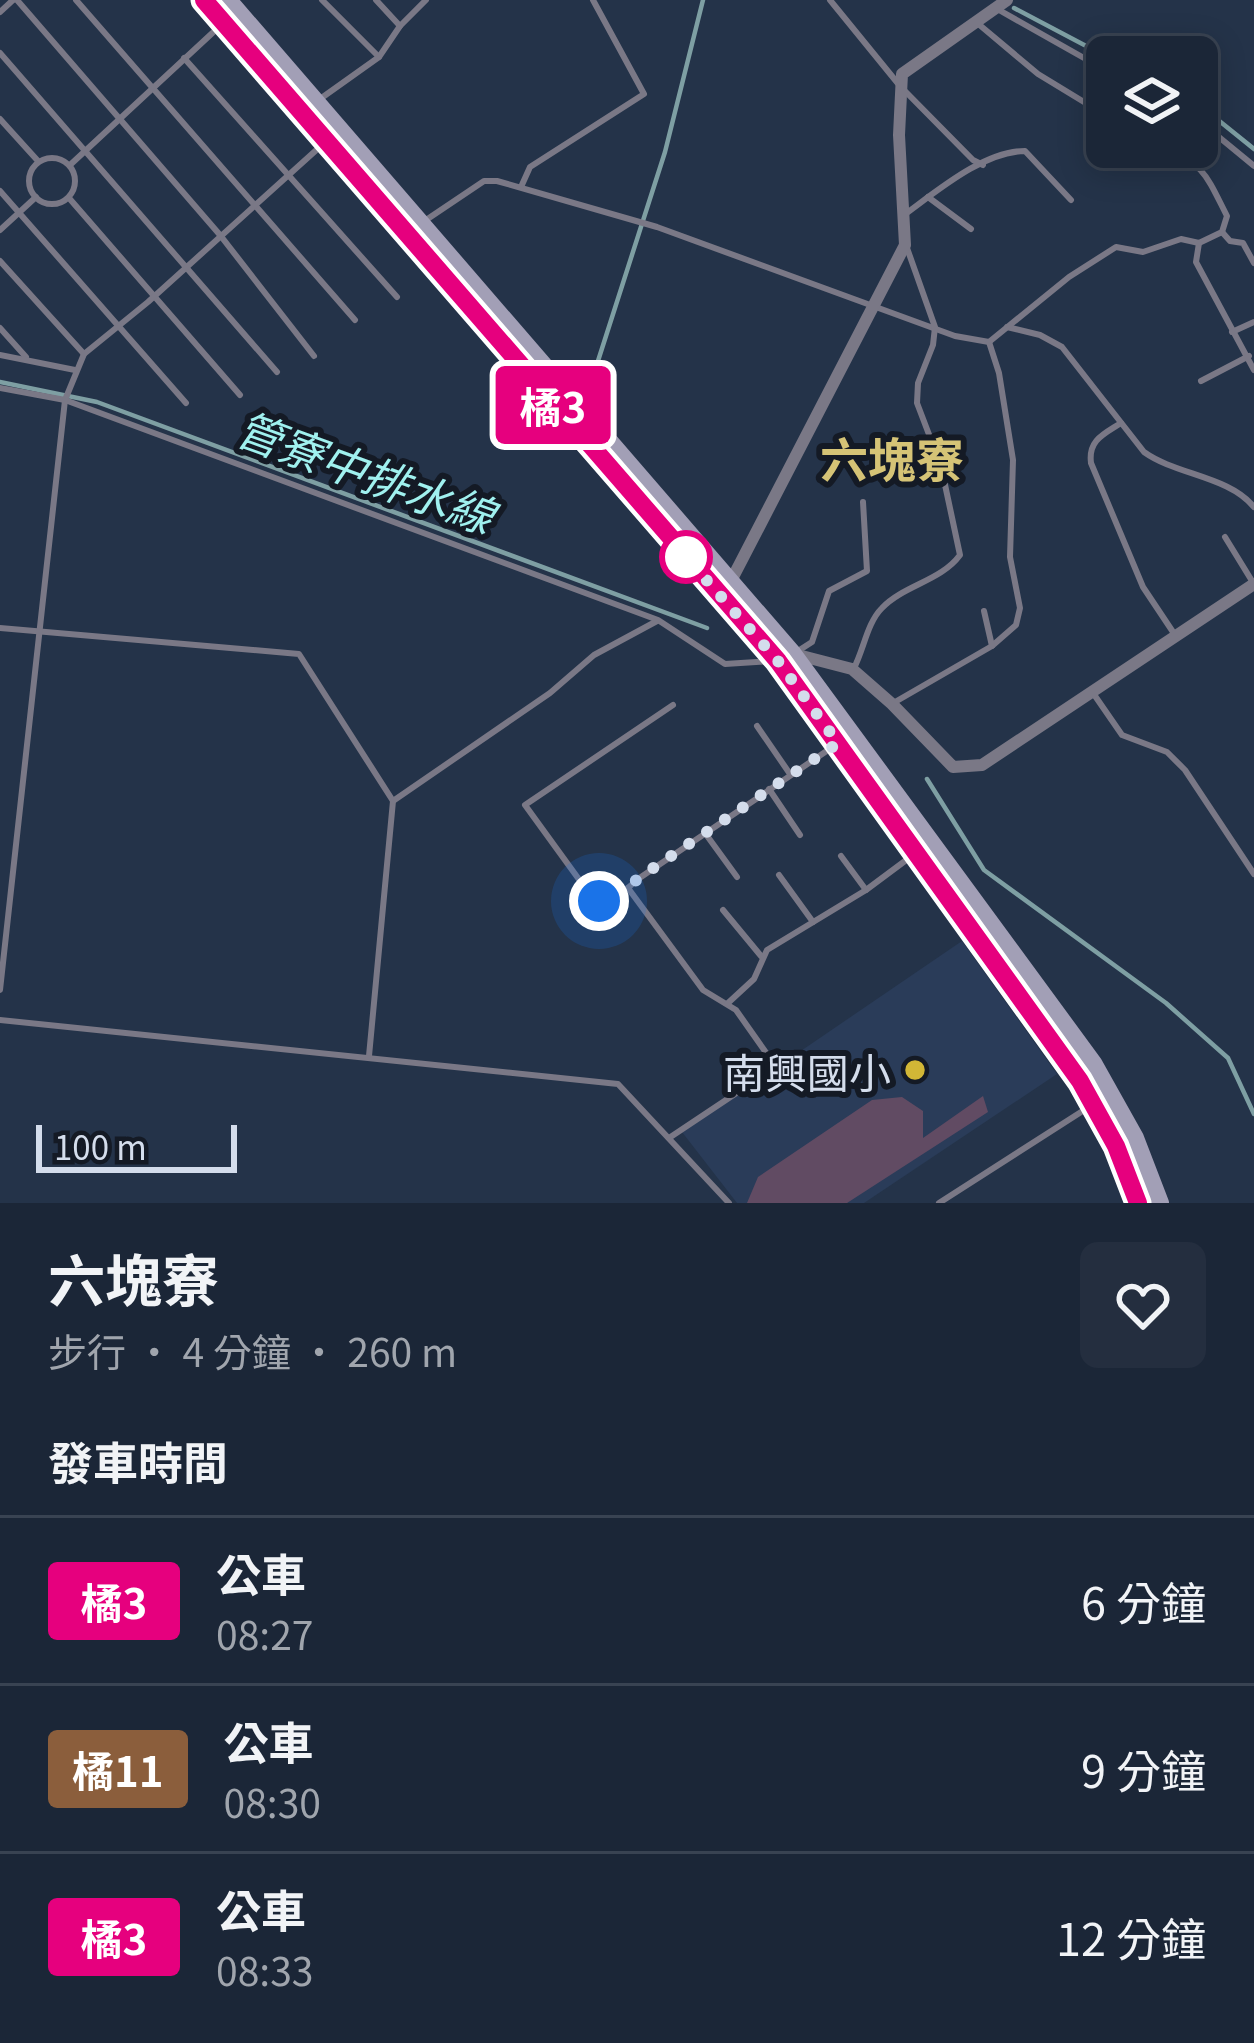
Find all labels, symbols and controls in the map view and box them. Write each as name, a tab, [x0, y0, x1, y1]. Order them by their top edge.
map controls	[1086, 36, 1218, 168]
button: layers	[1086, 36, 1218, 168]
line badge: 橘3	[499, 366, 607, 444]
text: 橘3	[520, 374, 586, 435]
water label: 管寮中排水線	[228, 393, 509, 548]
district label: 六塊寮	[820, 422, 964, 492]
unlabelled marker	[661, 532, 711, 582]
your location	[569, 871, 629, 931]
place label: 南興國小	[723, 1040, 891, 1101]
marker: 南興國小	[902, 1057, 928, 1083]
scale bar	[36, 1119, 237, 1172]
text: 100 m	[54, 1122, 147, 1170]
text: 六塊寮	[48, 1236, 219, 1318]
button: heart	[1080, 1242, 1206, 1368]
text: 步行 · 4 分鐘 · 260 m	[48, 1322, 457, 1378]
text: 發車時間	[48, 1428, 228, 1493]
text: 公車	[216, 1540, 306, 1605]
text: 6 分鐘	[1081, 1568, 1206, 1633]
text: 橘3	[81, 1570, 147, 1631]
text: 08:27	[216, 1605, 313, 1661]
text: 公車	[224, 1708, 314, 1773]
text: 9 分鐘	[1081, 1736, 1206, 1801]
text: 橘11	[72, 1738, 164, 1799]
text: 08:30	[224, 1773, 321, 1829]
text: 公車	[216, 1876, 306, 1941]
text: 12 分鐘	[1056, 1904, 1206, 1969]
text: 橘3	[81, 1906, 147, 1967]
text: 08:33	[216, 1941, 313, 1997]

